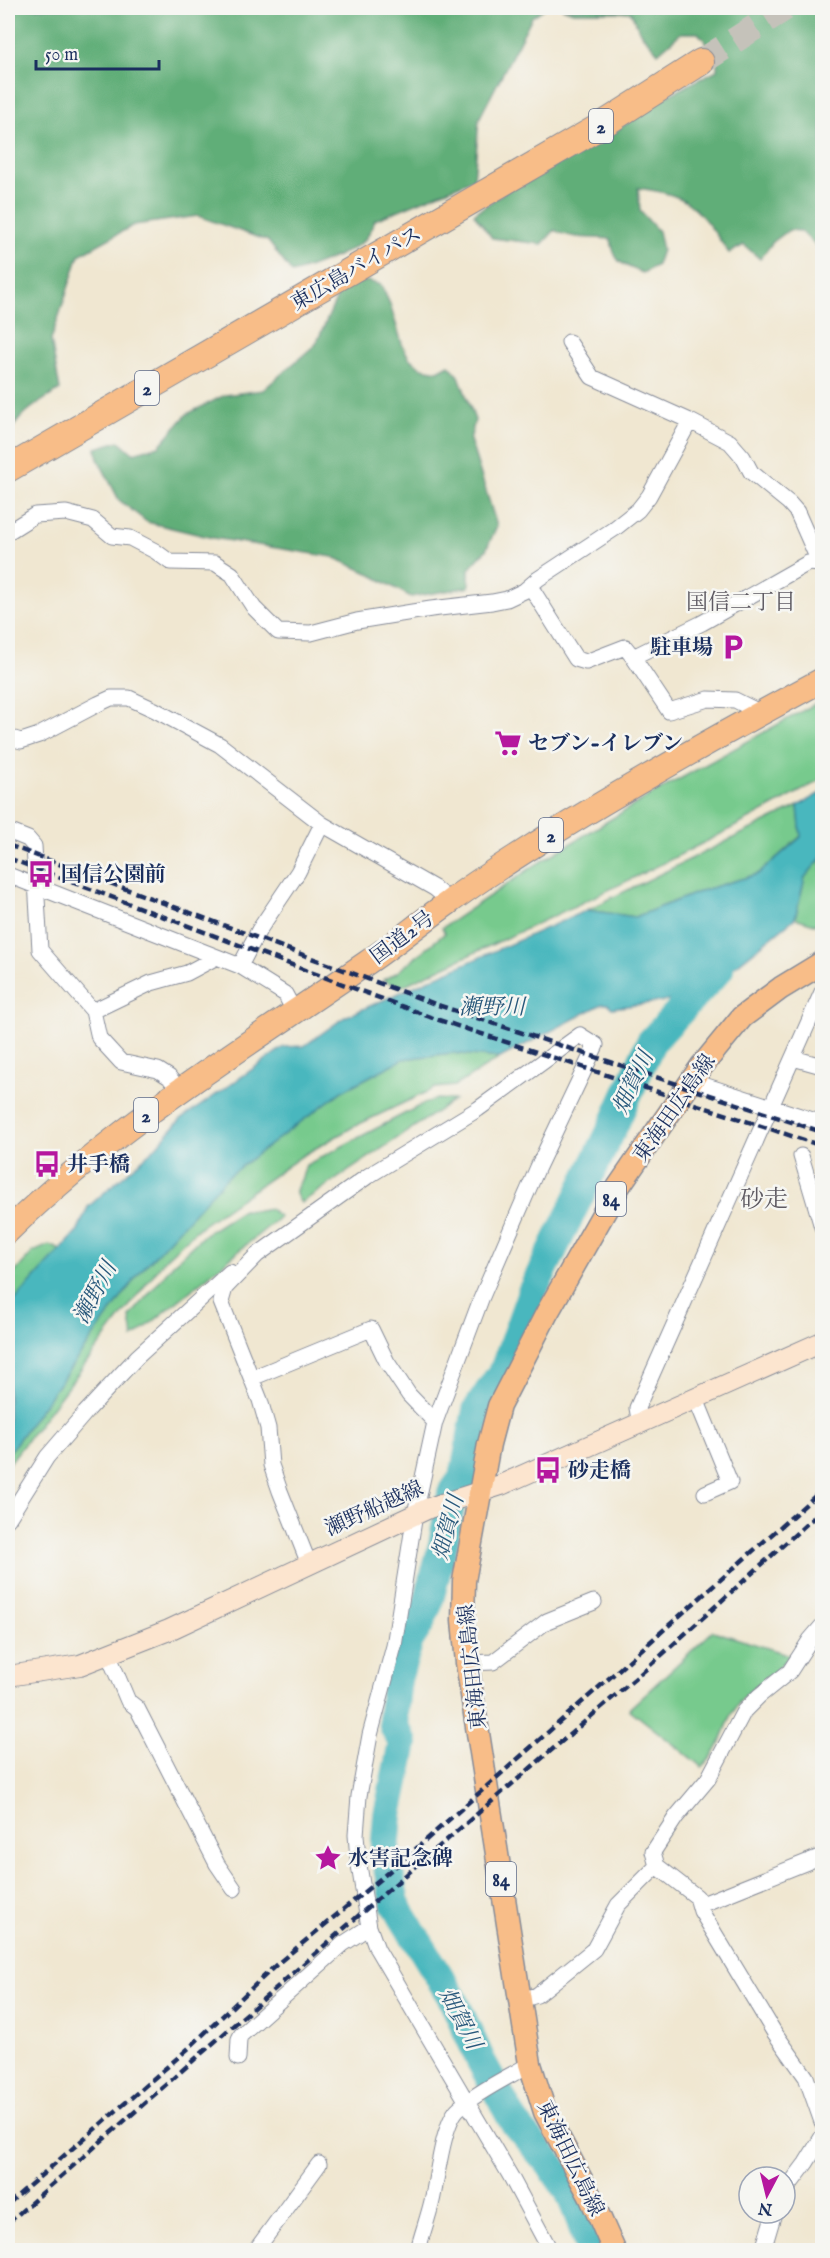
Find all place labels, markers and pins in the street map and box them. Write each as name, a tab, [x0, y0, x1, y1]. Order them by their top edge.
parking icon: 駐車場	[718, 632, 748, 662]
place label: 駐車場	[650, 635, 713, 662]
supermarket icon: セブン-イレブン	[493, 728, 523, 758]
place label: セブン-イレブン	[528, 731, 683, 758]
bus stop icon: 国信公園前	[26, 859, 56, 889]
place label: 国信公園前	[61, 862, 166, 889]
bus stop icon: 井手橋	[32, 1149, 62, 1179]
place label: 井手橋	[67, 1152, 130, 1179]
bus stop icon: 砂走橋	[533, 1455, 563, 1485]
place label: 砂走橋	[568, 1458, 631, 1485]
place icon: 水害記念碑	[313, 1843, 343, 1873]
place label: 水害記念碑	[348, 1846, 453, 1873]

